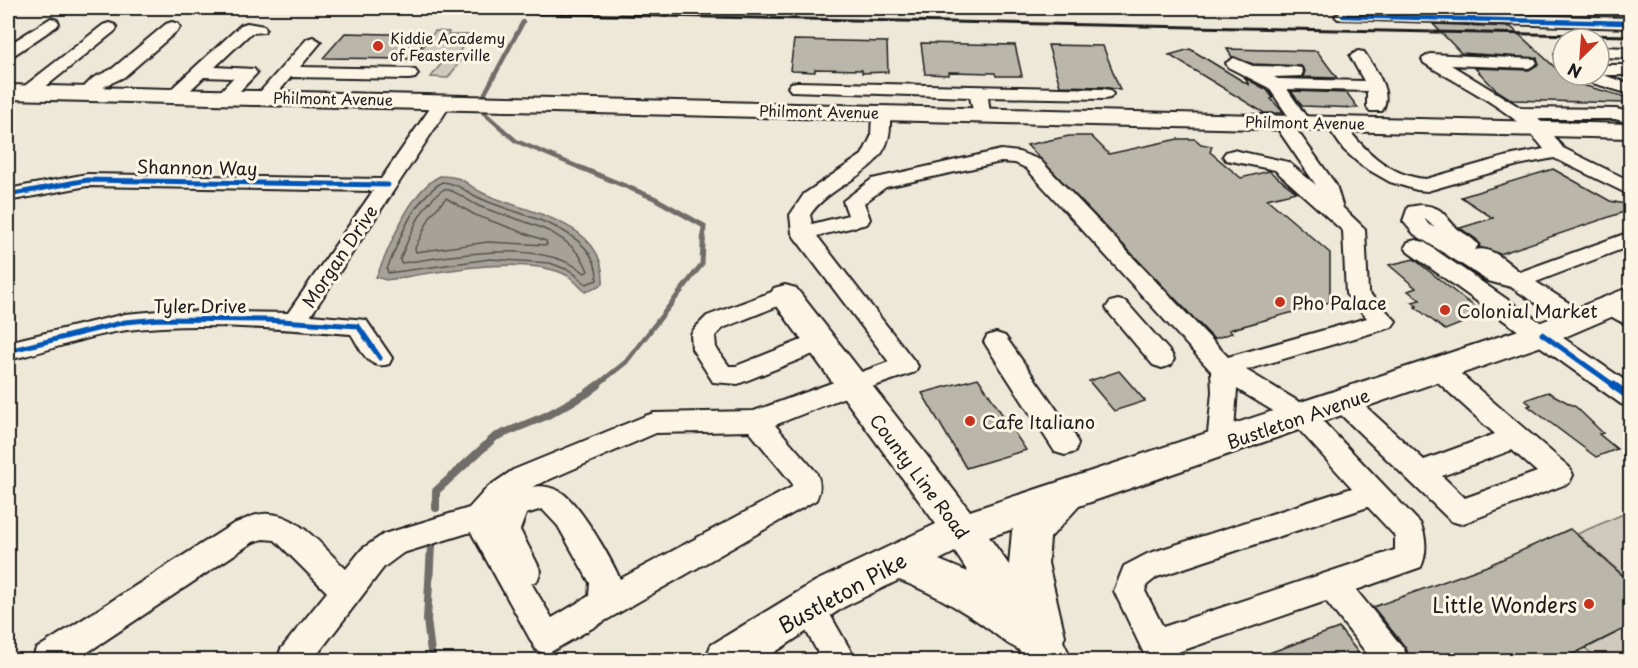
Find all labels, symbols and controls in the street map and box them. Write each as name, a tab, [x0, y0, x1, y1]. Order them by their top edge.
place label: Kiddie Academy of Feasterville	[390, 26, 505, 66]
north arrow	[1551, 27, 1611, 87]
marker: Kiddie Academy of Feasterville	[371, 39, 385, 53]
text: N	[1563, 58, 1585, 85]
street label: Philmont Avenue	[273, 85, 393, 111]
street label: Philmont Avenue	[759, 98, 879, 124]
street label: Philmont Avenue	[1245, 109, 1365, 135]
street label: Shannon Way	[136, 152, 258, 182]
street label: Morgan Drive	[294, 199, 384, 313]
place label: Pho Palace	[1292, 289, 1387, 316]
street label: Tyler Drive	[153, 292, 247, 319]
marker: Pho Palace	[1273, 295, 1287, 309]
place label: Colonial Market	[1457, 297, 1598, 324]
marker: Colonial Market	[1438, 303, 1452, 317]
street label: Bustleton Avenue	[1223, 381, 1373, 455]
street label: County Line Road	[864, 408, 976, 544]
place label: Cafe Italiano	[982, 408, 1095, 435]
marker: Cafe Italiano	[963, 414, 977, 428]
street label: Bustleton Pike	[772, 544, 912, 640]
place label: Little Wonders	[1432, 588, 1577, 620]
marker: Little Wonders	[1582, 597, 1596, 611]

